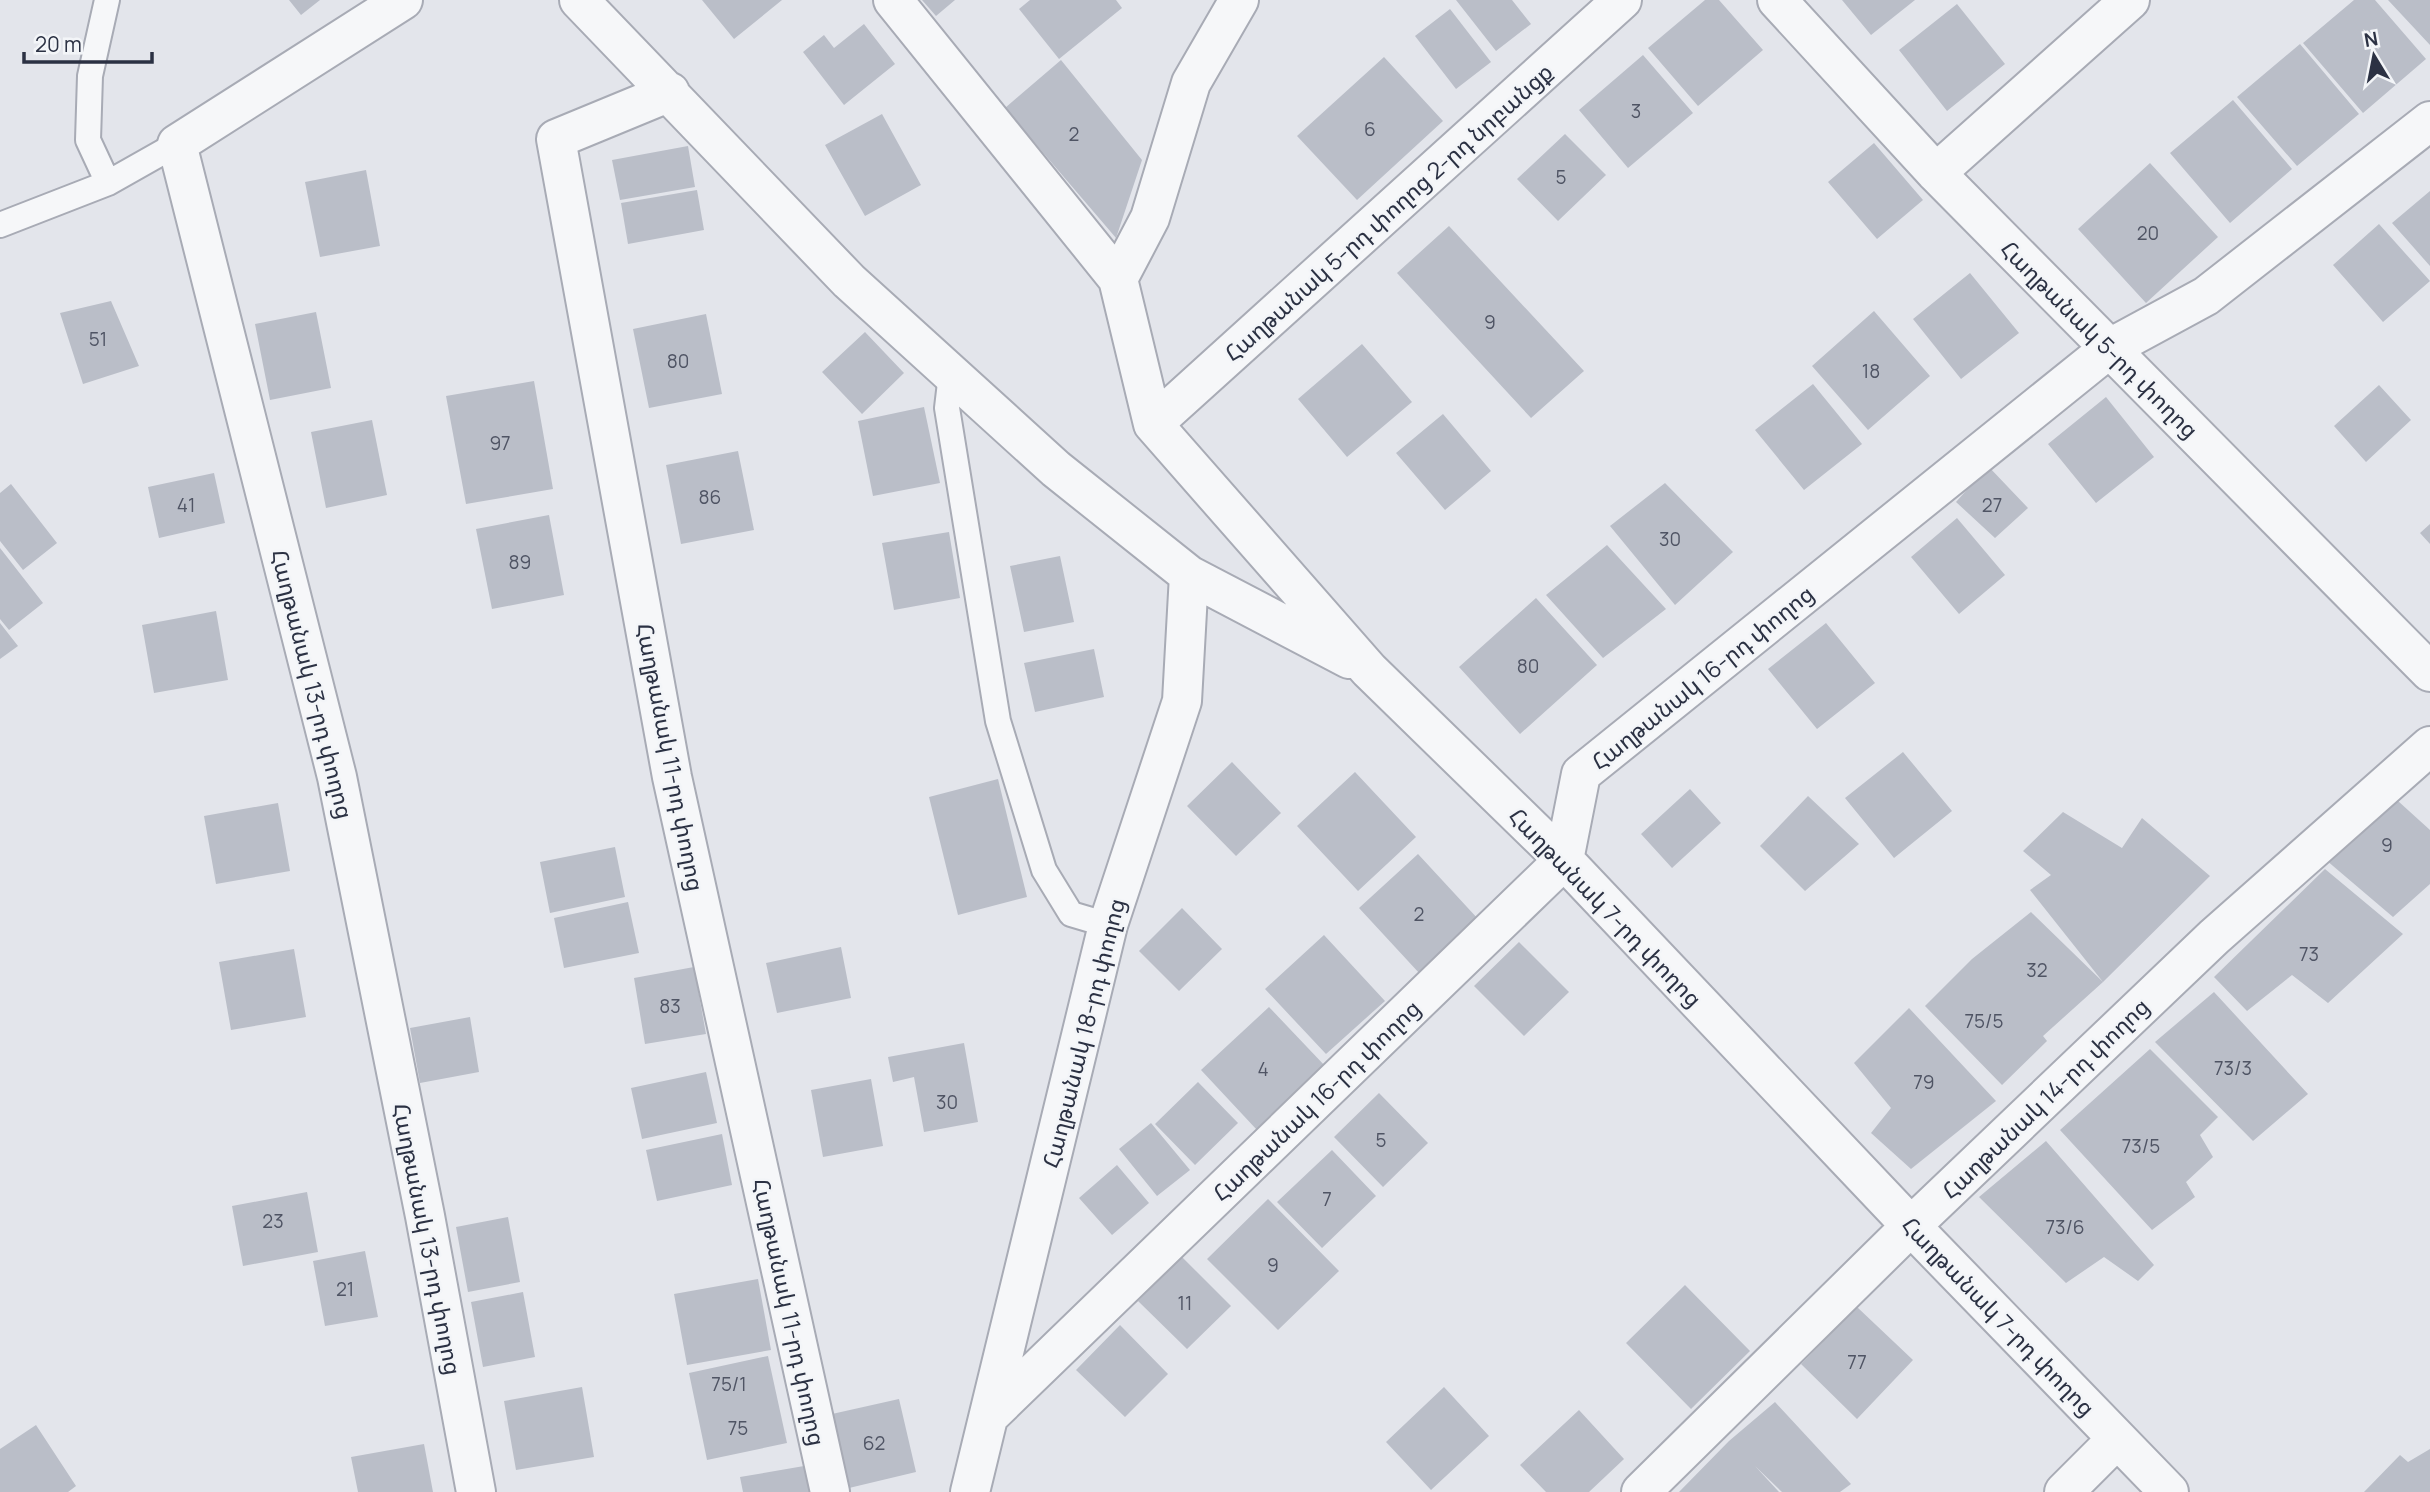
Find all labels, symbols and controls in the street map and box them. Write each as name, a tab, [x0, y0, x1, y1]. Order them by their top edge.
scale bar	[24, 21, 152, 65]
north arrow	[2339, 21, 2409, 91]
text: N	[2362, 25, 2380, 53]
text: 20 m	[35, 30, 82, 58]
street label: Հաղթանակ 5-րդ փողոց 2-րդ նրբանցք	[1217, 56, 1559, 368]
house number: 3	[1631, 98, 1641, 124]
house number: 6	[1364, 116, 1376, 142]
house number: 2	[1069, 121, 1079, 147]
house number: 5	[1556, 164, 1567, 190]
house number: 20	[2137, 220, 2159, 246]
street label: Հաղթանակ 5-րդ փողոց	[1994, 233, 2206, 445]
house number: 9	[1484, 309, 1496, 335]
house number: 51	[89, 326, 107, 352]
house number: 80	[667, 348, 689, 374]
house number: 18	[1862, 358, 1880, 384]
house number: 97	[489, 430, 511, 456]
house number: 86	[699, 484, 721, 510]
house number: 41	[177, 492, 195, 518]
house number: 27	[1982, 492, 2002, 518]
house number: 30	[1659, 526, 1681, 552]
street label: Հաղթանակ 13-րդ փողոց	[264, 546, 362, 822]
house number: 89	[509, 549, 531, 575]
street label: Հաղթանակ 16-րդ փողոց	[1584, 577, 1820, 777]
street label: Հաղթանակ 11-րդ փողոց	[629, 620, 713, 894]
house number: 80	[1517, 653, 1539, 679]
street label: Հաղթանակ 7-րդ փողոց	[1502, 800, 1710, 1014]
house number: 9	[2381, 832, 2393, 858]
street label: Հաղթանակ 18-րդ փողոց	[1034, 895, 1132, 1171]
house number: 2	[1414, 901, 1424, 927]
house number: 73	[2299, 941, 2319, 967]
house number: 32	[2026, 957, 2048, 983]
street label: Հաղթանակ 14-րդ փողոց	[1934, 990, 2156, 1206]
street label: Հաղթանակ 16-րդ փողոց	[1205, 992, 1427, 1208]
house number: 83	[659, 993, 681, 1019]
house number: 75/5	[1965, 1008, 2003, 1034]
house number: 73/3	[2214, 1055, 2252, 1081]
house number: 4	[1257, 1056, 1269, 1082]
house number: 79	[1913, 1069, 1935, 1095]
house number: 30	[936, 1089, 958, 1115]
street label: Հաղթանակ 13-րդ փողոց	[386, 1100, 470, 1378]
house number: 5	[1376, 1127, 1387, 1153]
house number: 73/5	[2122, 1133, 2160, 1159]
street label: Հաղթանակ 11-րդ փողոց	[746, 1175, 834, 1449]
house number: 7	[1322, 1186, 1332, 1212]
house number: 23	[262, 1208, 284, 1234]
street label: Հաղթանակ 7-րդ փողոց	[1895, 1209, 2103, 1423]
house number: 73/6	[2045, 1214, 2085, 1240]
house number: 9	[1267, 1252, 1279, 1278]
house number: 21	[336, 1276, 354, 1302]
house number: 11	[1178, 1290, 1192, 1316]
house number: 77	[1847, 1349, 1867, 1375]
house number: 75/1	[711, 1371, 747, 1397]
house number: 75	[728, 1415, 748, 1441]
house number: 62	[863, 1430, 885, 1456]

